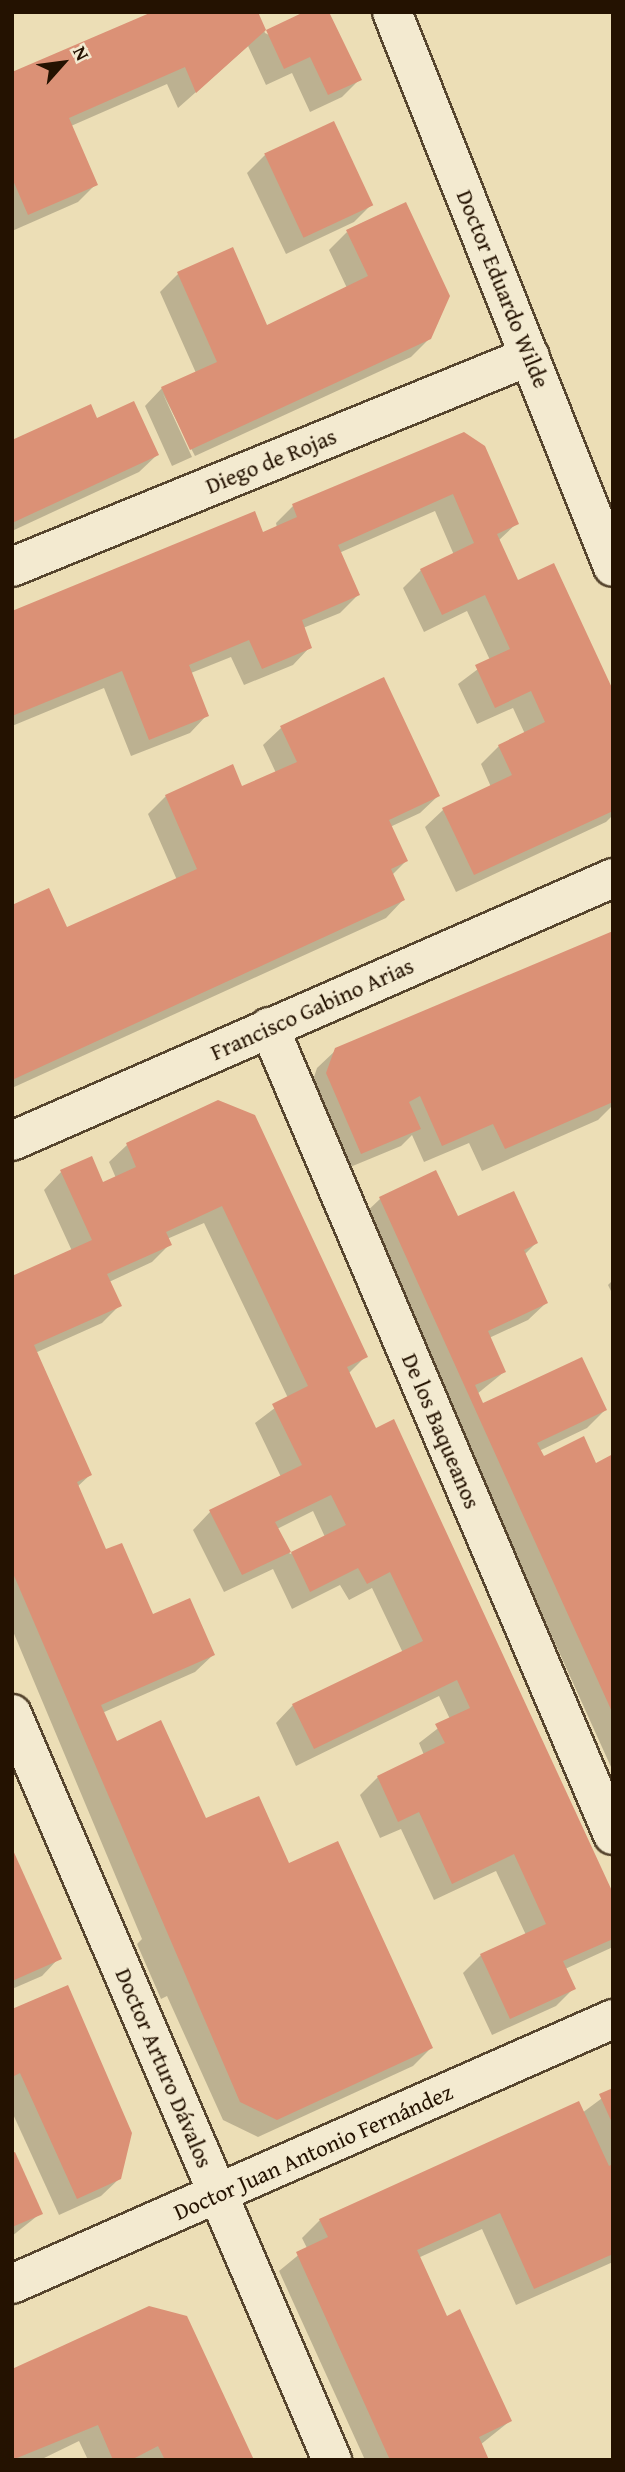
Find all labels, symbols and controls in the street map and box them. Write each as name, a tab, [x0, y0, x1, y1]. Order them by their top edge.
north arrow	[28, 28, 98, 98]
text: N	[66, 41, 97, 65]
street label: Doctor Eduardo Wilde	[451, 186, 555, 392]
street label: Diego de Rojas	[202, 422, 340, 500]
street label: Francisco Gabino Arias	[206, 952, 418, 1066]
street label: De los Baqueanos	[396, 1349, 486, 1513]
street label: Doctor Arturo Dávalos	[109, 1964, 219, 2172]
street label: Doctor Juan Antonio Fernández	[169, 2078, 457, 2226]

